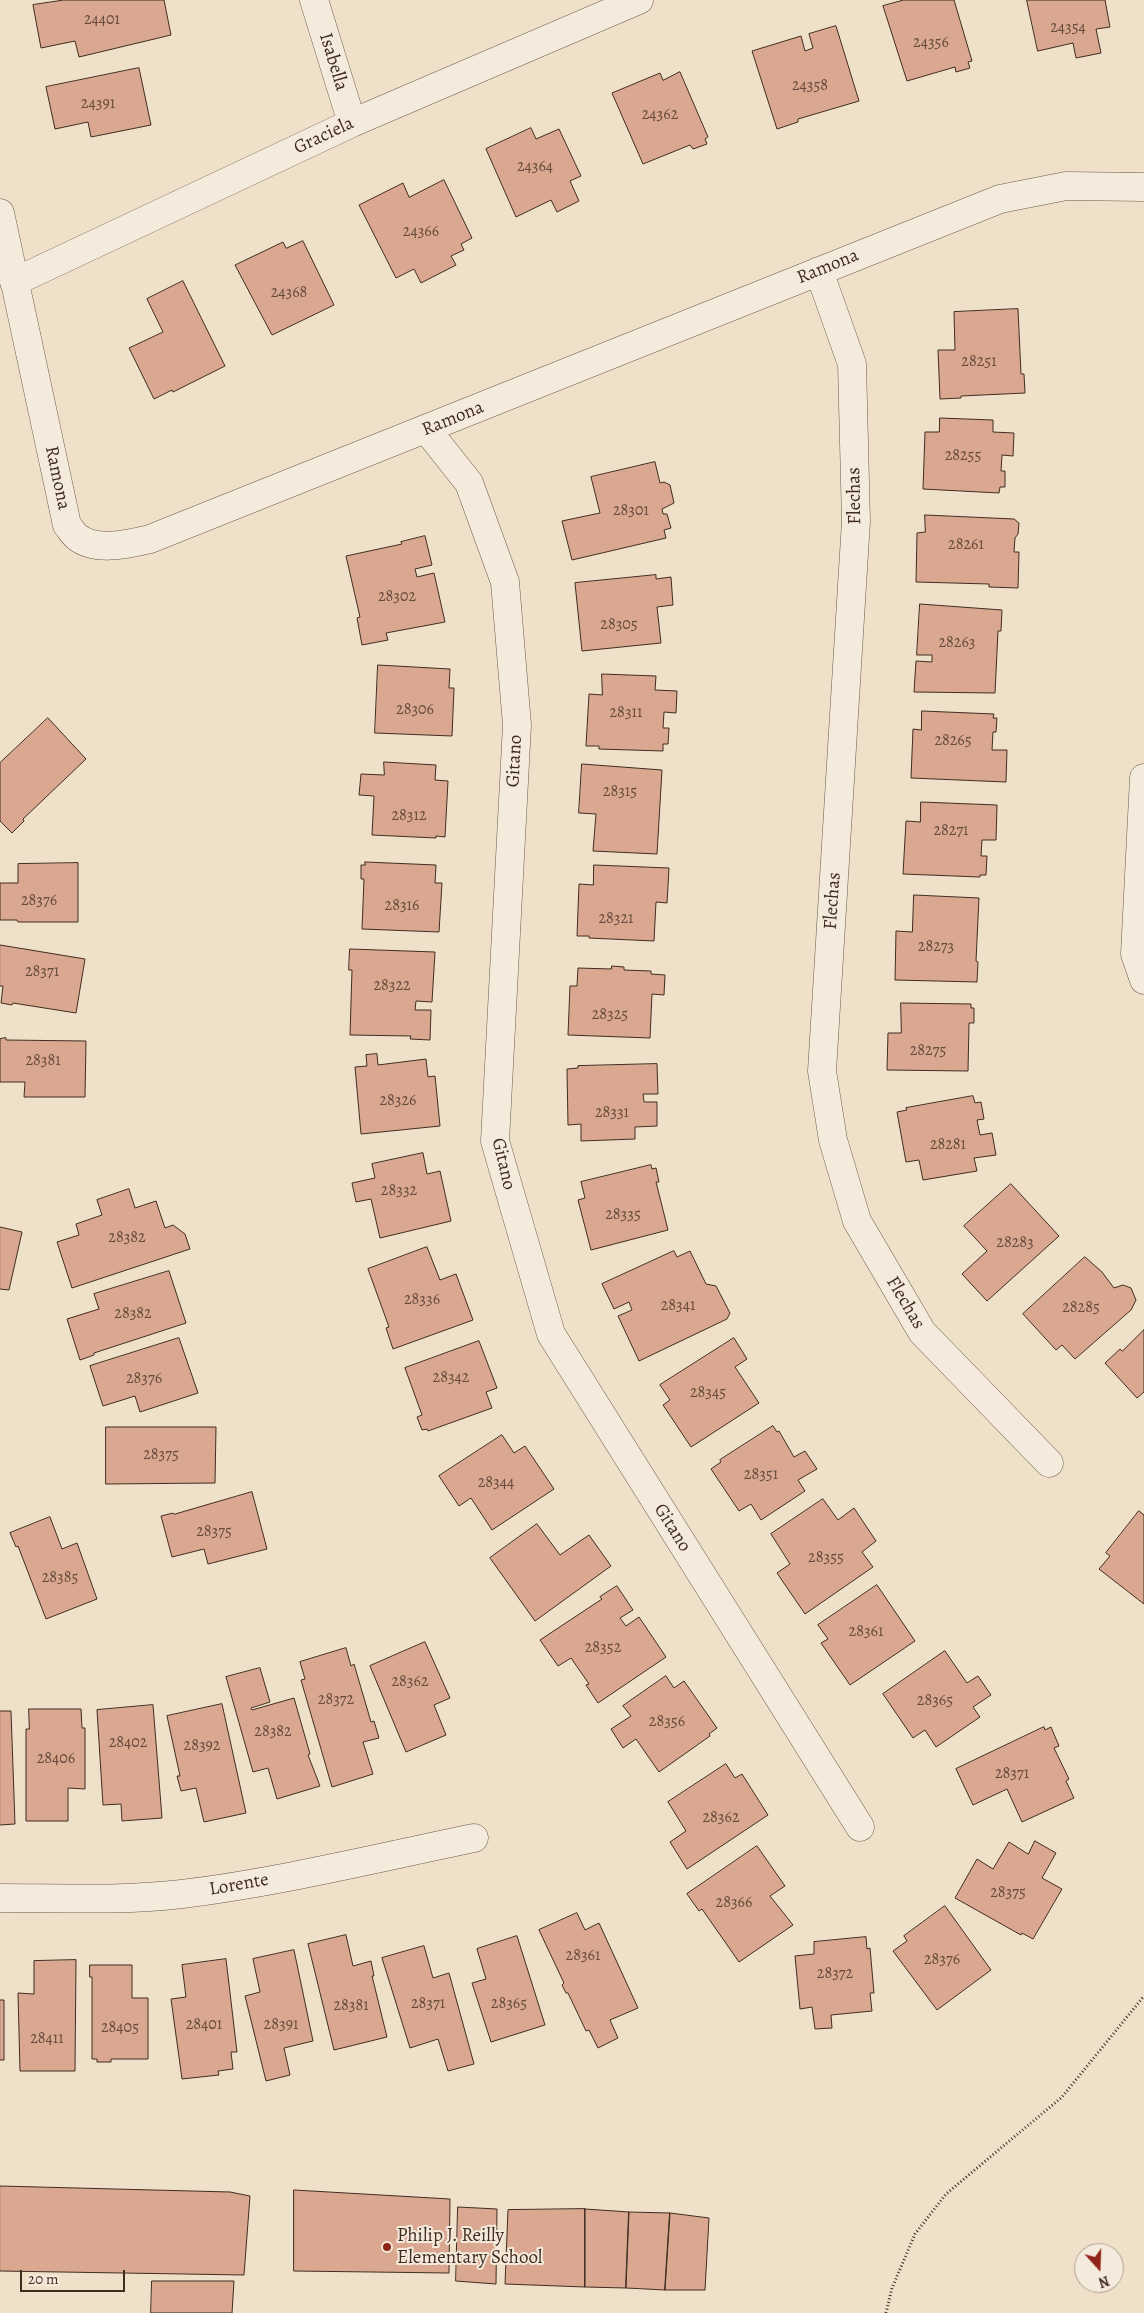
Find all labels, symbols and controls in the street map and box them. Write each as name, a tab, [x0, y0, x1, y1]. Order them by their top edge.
house number: 24401	[84, 10, 120, 30]
house number: 24354	[1050, 18, 1086, 38]
street label: Isabella	[313, 30, 353, 94]
house number: 24356	[913, 33, 949, 53]
house number: 24358	[792, 76, 828, 96]
house number: 24391	[81, 94, 115, 114]
house number: 24362	[642, 105, 678, 125]
street label: Graciela	[290, 112, 358, 160]
house number: 24364	[517, 157, 553, 177]
house number: 24366	[403, 222, 439, 242]
street label: Ramona	[794, 244, 862, 290]
house number: 24368	[271, 283, 307, 303]
house number: 28251	[961, 352, 997, 372]
street label: Ramona	[419, 396, 487, 442]
street label: Ramona	[39, 444, 75, 512]
house number: 28255	[945, 446, 981, 466]
street label: Flechas	[843, 467, 867, 525]
house number: 28301	[613, 501, 649, 521]
house number: 28261	[948, 535, 984, 555]
house number: 28302	[378, 587, 416, 607]
house number: 28305	[600, 615, 638, 635]
house number: 28263	[938, 633, 976, 653]
house number: 28306	[396, 700, 434, 720]
house number: 28311	[610, 703, 642, 723]
house number: 28265	[934, 731, 972, 751]
street label: Gitano	[502, 734, 528, 788]
house number: 28315	[603, 782, 637, 802]
house number: 28312	[391, 806, 427, 826]
house number: 28271	[933, 821, 969, 841]
street label: Flechas	[820, 871, 846, 931]
house number: 28376	[21, 891, 57, 911]
house number: 28316	[385, 896, 419, 916]
house number: 28321	[598, 909, 634, 929]
house number: 28273	[918, 937, 954, 957]
house number: 28371	[25, 962, 59, 982]
house number: 28322	[373, 976, 411, 996]
house number: 28325	[592, 1005, 628, 1025]
house number: 28275	[910, 1041, 946, 1061]
house number: 28381	[25, 1051, 61, 1071]
house number: 28326	[379, 1091, 417, 1111]
house number: 28331	[595, 1103, 629, 1123]
house number: 28281	[930, 1135, 966, 1155]
street label: Gitano	[486, 1136, 520, 1192]
house number: 28332	[381, 1181, 417, 1201]
house number: 28335	[605, 1205, 641, 1225]
house number: 28382	[108, 1228, 146, 1248]
house number: 28283	[996, 1233, 1034, 1253]
street label: Flechas	[880, 1272, 930, 1334]
house number: 28336	[404, 1290, 440, 1310]
house number: 28341	[661, 1296, 695, 1316]
house number: 28285	[1062, 1298, 1100, 1318]
house number: 28382	[114, 1304, 152, 1324]
house number: 28342	[433, 1368, 469, 1388]
house number: 28376	[126, 1369, 162, 1389]
house number: 28345	[690, 1383, 726, 1403]
house number: 28375	[143, 1445, 179, 1465]
house number: 28351	[744, 1465, 778, 1485]
house number: 28344	[478, 1473, 514, 1493]
street label: Gitano	[648, 1500, 696, 1556]
house number: 28375	[196, 1522, 232, 1542]
house number: 28355	[808, 1548, 844, 1568]
house number: 28385	[42, 1568, 78, 1588]
house number: 28361	[849, 1622, 883, 1642]
house number: 28352	[585, 1638, 621, 1658]
house number: 28362	[391, 1672, 429, 1692]
house number: 28372	[318, 1690, 354, 1710]
house number: 28365	[917, 1691, 953, 1711]
house number: 28356	[649, 1712, 685, 1732]
house number: 28382	[254, 1722, 292, 1742]
house number: 28402	[109, 1733, 147, 1753]
house number: 28392	[184, 1736, 220, 1756]
house number: 28406	[37, 1749, 75, 1769]
house number: 28371	[995, 1764, 1029, 1784]
house number: 28362	[702, 1808, 740, 1828]
street label: Lorente	[208, 1869, 270, 1901]
house number: 28375	[990, 1883, 1026, 1903]
house number: 28366	[716, 1893, 752, 1913]
house number: 28361	[566, 1946, 600, 1966]
house number: 28376	[924, 1950, 960, 1970]
house number: 28372	[817, 1964, 853, 1984]
house number: 28371	[411, 1994, 445, 2014]
house number: 28365	[491, 1994, 527, 2014]
house number: 28381	[333, 1996, 369, 2016]
house number: 28401	[186, 2015, 222, 2035]
house number: 28391	[264, 2015, 298, 2035]
house number: 28405	[101, 2018, 139, 2038]
house number: 28411	[30, 2029, 64, 2049]
place label: Philip J. Reilly Elementary School	[397, 2225, 542, 2269]
marker: Philip J. Reilly Elementary School	[381, 2241, 393, 2253]
north arrow	[1074, 2243, 1124, 2293]
scale bar	[22, 2260, 128, 2292]
text: 20 m	[28, 2269, 59, 2289]
text: N	[1096, 2271, 1112, 2292]

